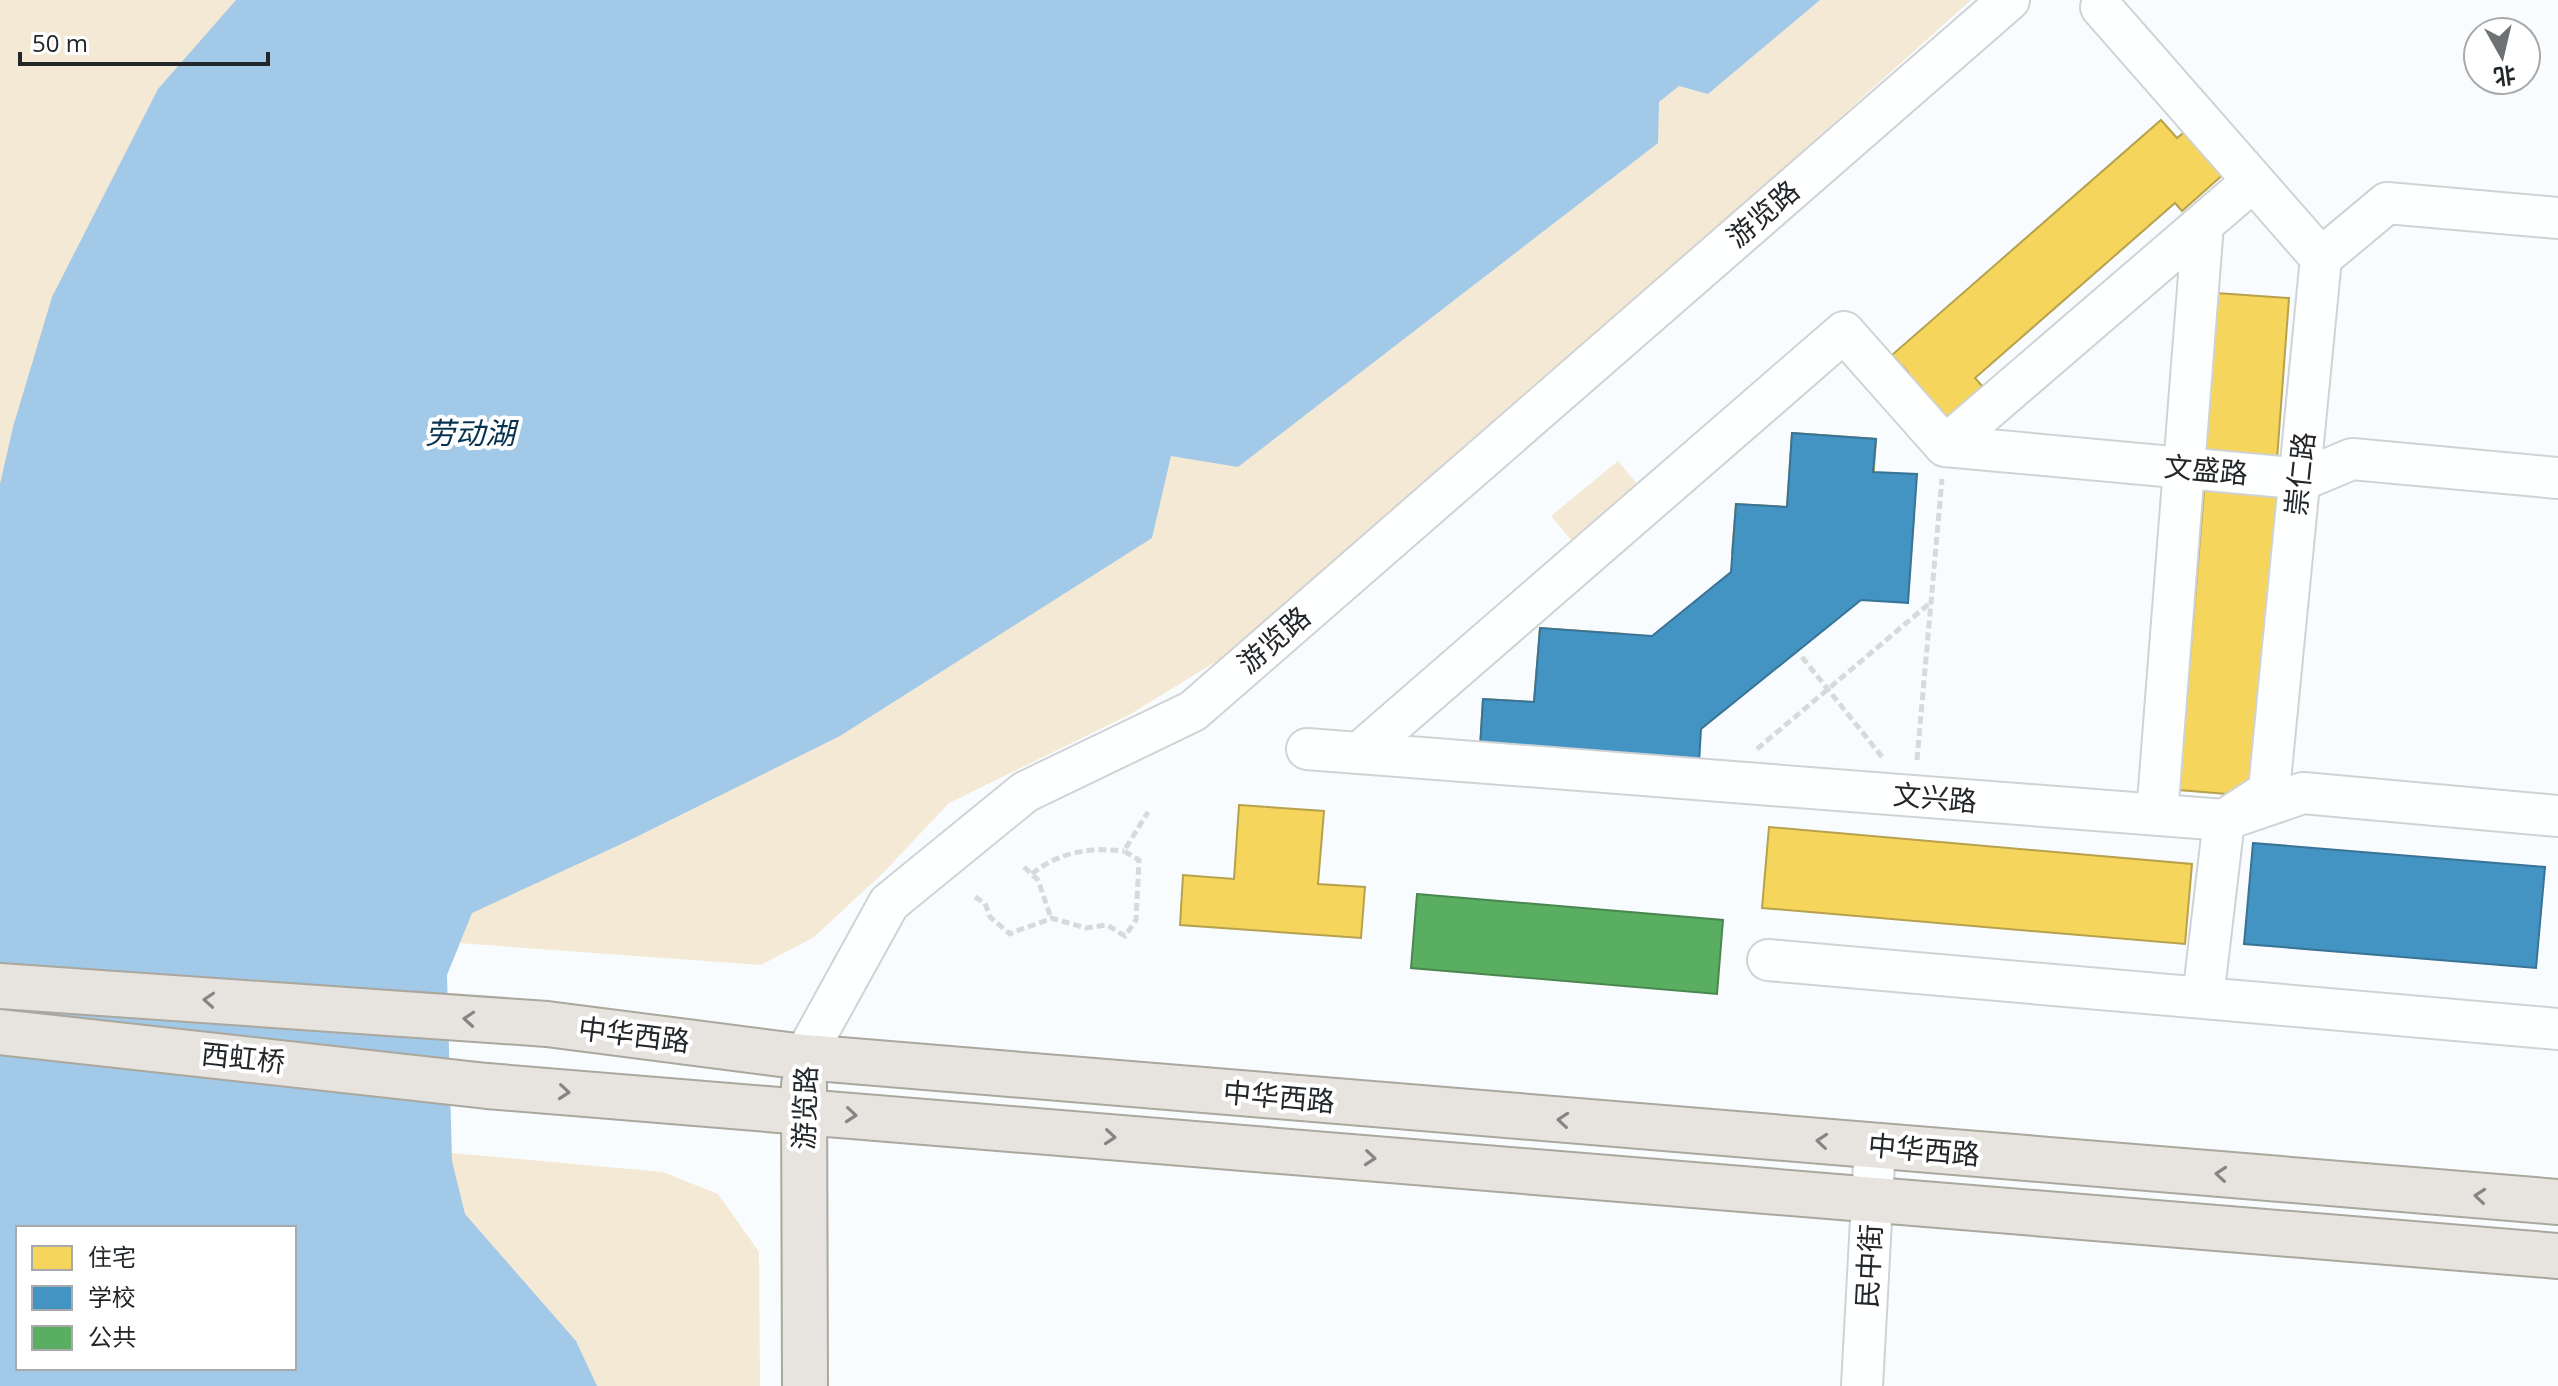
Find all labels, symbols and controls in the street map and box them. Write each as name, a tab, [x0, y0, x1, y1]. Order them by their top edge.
scale bar	[20, 16, 268, 66]
north arrow	[2462, 16, 2542, 96]
text: 50 m	[32, 26, 88, 59]
text: 北	[2492, 60, 2518, 93]
street label: 游览路	[1718, 171, 1807, 255]
water label: 劳动湖	[425, 412, 519, 453]
street label: 崇仁路	[2276, 430, 2322, 518]
street label: 文盛路	[2163, 446, 2250, 492]
street label: 游览路	[1229, 597, 1318, 681]
street label: 文兴路	[1892, 774, 1979, 820]
one-way arrow	[202, 992, 215, 1009]
street label: 中华西路	[576, 1008, 692, 1060]
one-way arrow	[462, 1011, 475, 1028]
street label: 西虹桥	[199, 1034, 287, 1080]
street label: 游览路	[784, 1065, 824, 1151]
street label: 中华西路	[1222, 1072, 1337, 1120]
one-way arrow	[558, 1083, 571, 1100]
one-way arrow	[845, 1106, 858, 1123]
one-way arrow	[1556, 1112, 1569, 1129]
street label: 中华西路	[1867, 1125, 1982, 1173]
one-way arrow	[1104, 1128, 1117, 1145]
one-way arrow	[1816, 1133, 1829, 1150]
one-way arrow	[1364, 1149, 1377, 1166]
one-way arrow	[2214, 1166, 2227, 1183]
one-way arrow	[2473, 1187, 2486, 1204]
street label: 民中街	[1847, 1223, 1889, 1309]
legend	[16, 1226, 296, 1370]
text: 住宅	[88, 1240, 136, 1273]
text: 学校	[88, 1280, 136, 1313]
text: 公共	[88, 1320, 136, 1353]

